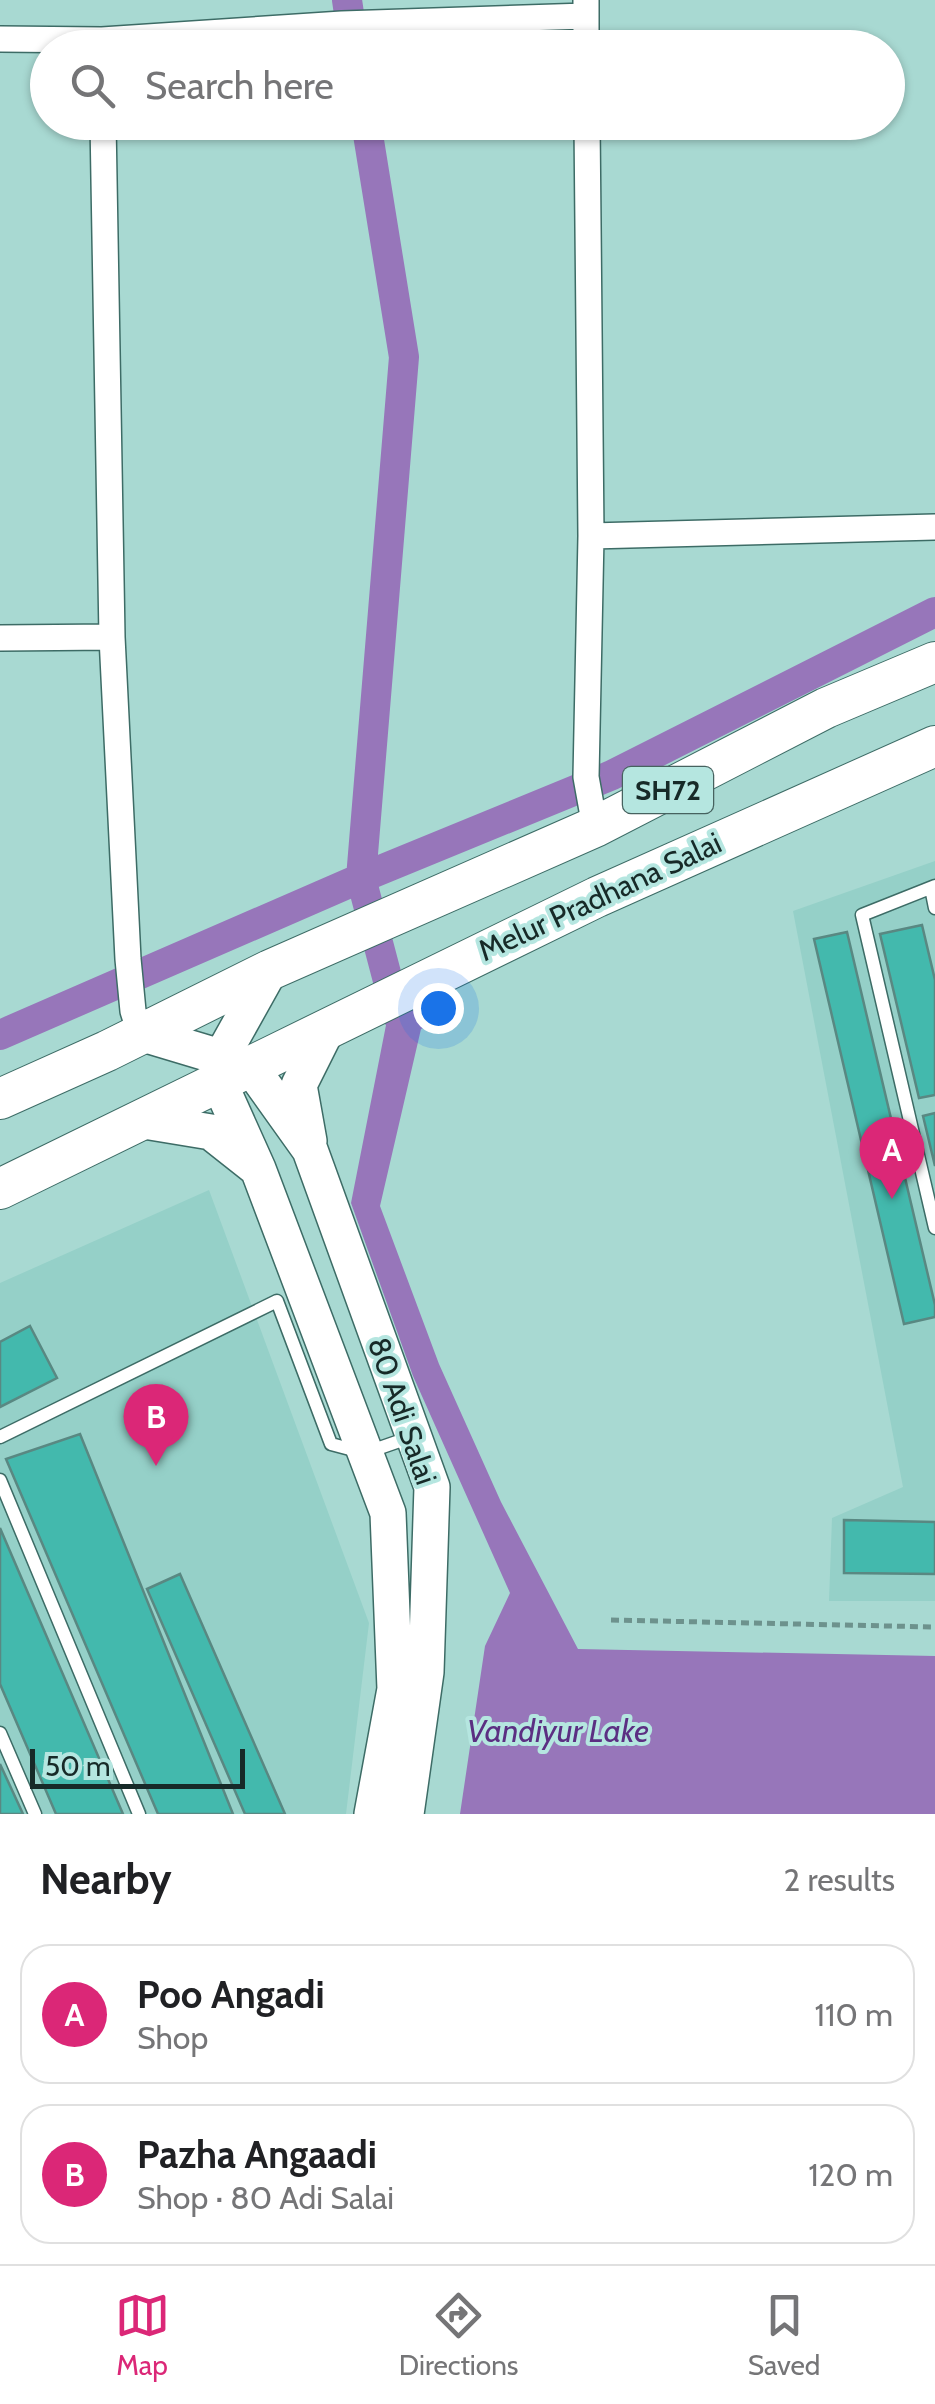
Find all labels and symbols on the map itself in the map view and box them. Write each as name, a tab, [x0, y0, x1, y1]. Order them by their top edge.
road number: SH72	[623, 767, 713, 813]
street label: Melur Pradhana Salai	[472, 824, 727, 969]
your location	[413, 983, 464, 1034]
pin: A	[860, 1116, 924, 1199]
street label: 80 Adi Salai	[360, 1332, 445, 1489]
pin: B	[124, 1384, 188, 1466]
water label: Vandiyur Lake	[467, 1711, 649, 1750]
scale bar	[30, 1744, 245, 1788]

